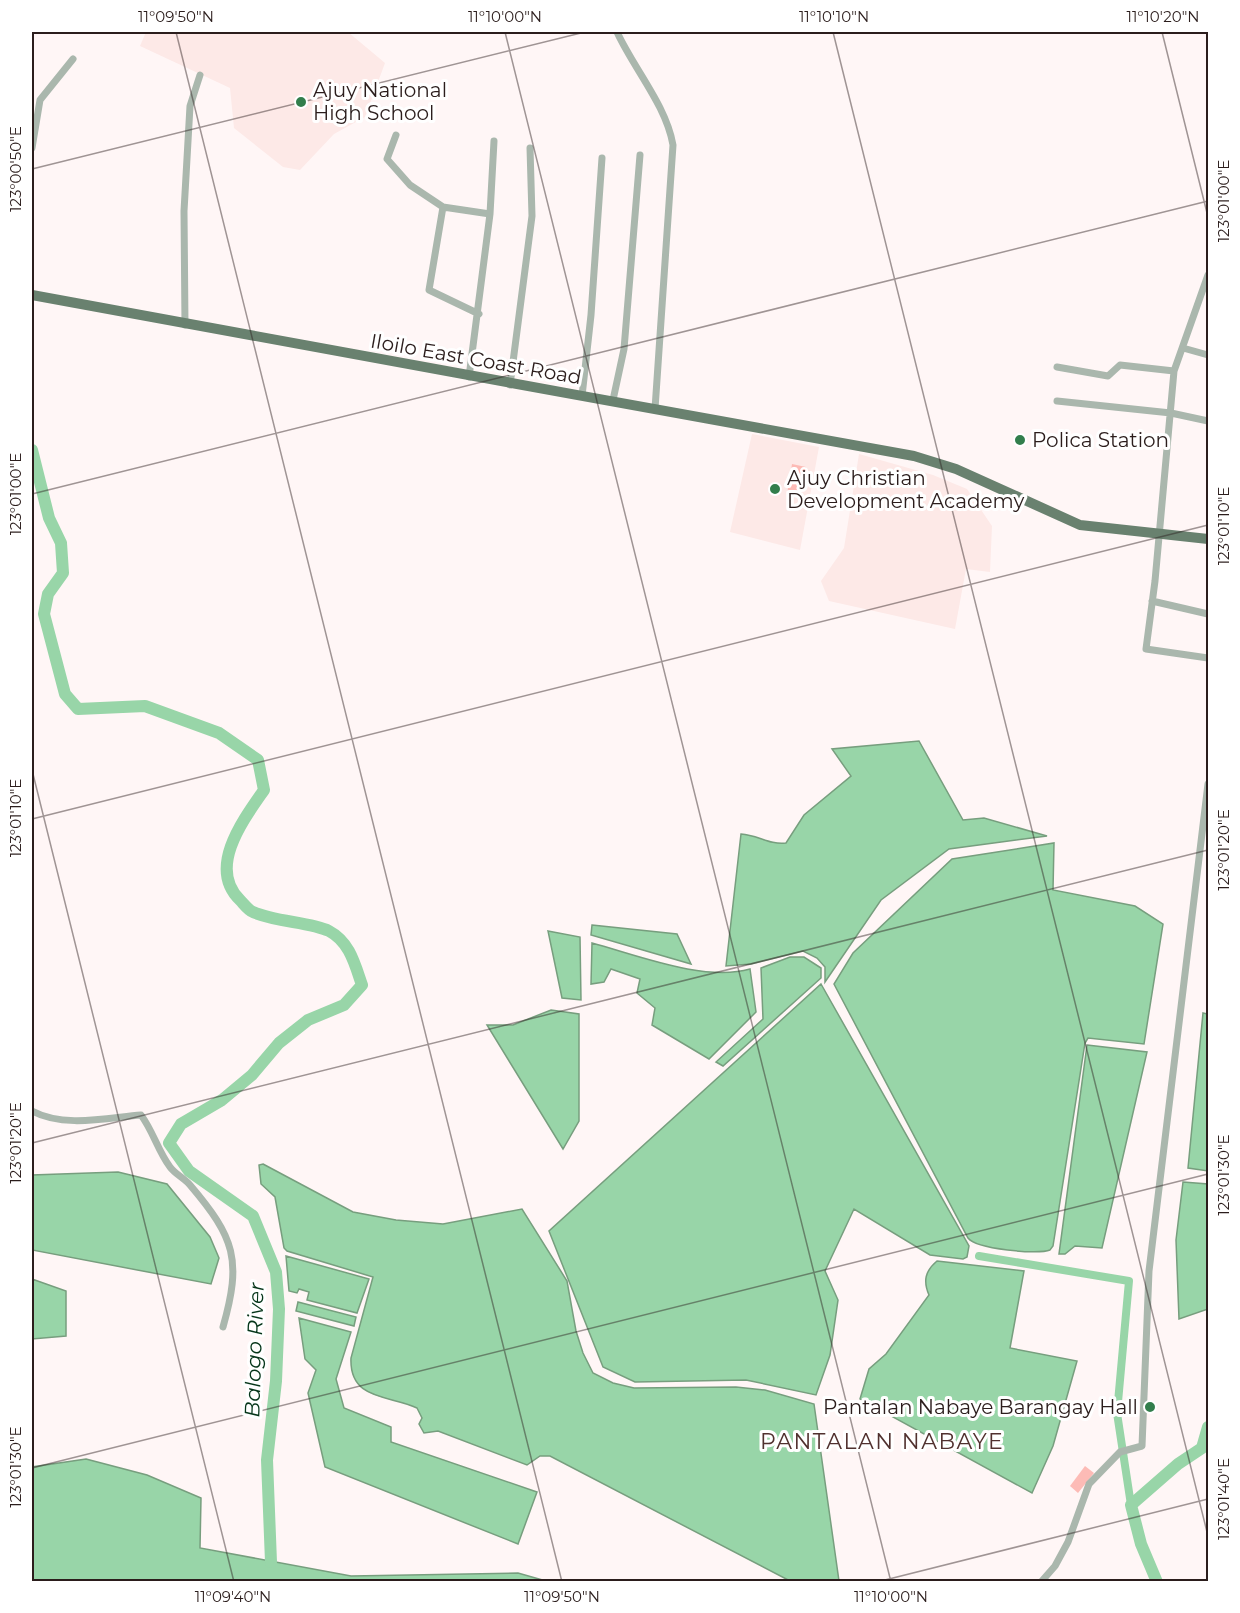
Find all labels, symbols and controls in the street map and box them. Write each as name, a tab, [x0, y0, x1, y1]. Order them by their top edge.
text: 11°09'50"N	[138, 7, 214, 26]
text: 11°10'00"N	[468, 7, 542, 26]
text: 11°10'10"N	[799, 7, 869, 26]
text: 11°10'20"N	[1127, 7, 1199, 26]
place label: Ajuy National High School	[313, 78, 447, 125]
marker: Ajuy National High School	[294, 95, 308, 109]
text: 123°00'50"E	[6, 126, 25, 212]
text: 123°01'00"E	[1214, 160, 1233, 242]
street label: Iloilo East Coast Road	[369, 329, 583, 389]
place label: Polica Station	[1032, 428, 1169, 452]
marker: Polica Station	[1013, 433, 1027, 447]
text: 123°01'00"E	[6, 453, 25, 535]
place label: Ajuy Christian Development Academy	[787, 466, 1024, 513]
marker: Ajuy Christian Development Academy	[768, 482, 782, 496]
text: 123°01'10"E	[1214, 487, 1233, 565]
text: 123°01'10"E	[6, 779, 25, 857]
text: 123°01'20"E	[1214, 809, 1233, 891]
text: 123°01'20"E	[6, 1102, 25, 1184]
text: 123°01'30"E	[1214, 1134, 1233, 1216]
water label: Balogo River	[239, 1282, 269, 1418]
place label: Pantalan Nabaye Barangay Hall	[823, 1395, 1138, 1419]
marker: Pantalan Nabaye Barangay Hall	[1143, 1400, 1157, 1414]
text: 123°01'30"E	[6, 1426, 25, 1508]
district label: PANTALAN NABAYE	[760, 1428, 1004, 1455]
text: 123°01'40"E	[1214, 1458, 1233, 1540]
text: 11°09'40"N	[195, 1587, 271, 1606]
text: 11°09'50"N	[524, 1587, 600, 1606]
text: 11°10'00"N	[854, 1587, 928, 1606]

